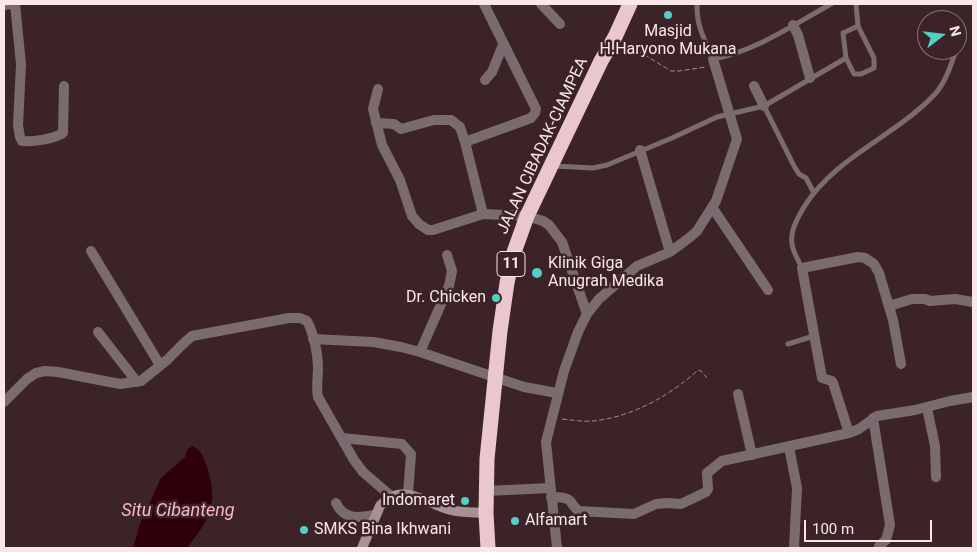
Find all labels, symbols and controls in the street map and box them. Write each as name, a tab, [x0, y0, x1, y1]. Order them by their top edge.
marker: Masjid H.Haryono Mukana	[662, 9, 674, 21]
north arrow	[917, 10, 967, 60]
place label: Masjid H.Haryono Mukana	[600, 22, 736, 60]
text: N	[946, 24, 965, 38]
street label: JALAN CIBADAK-CIAMPEA	[494, 55, 592, 237]
road number: 11	[497, 252, 525, 276]
place label: Klinik Giga Anugrah Medika	[548, 254, 664, 292]
marker: Klinik Giga Anugrah Medika	[530, 266, 544, 280]
place label: Dr. Chicken	[406, 288, 486, 308]
marker: Dr. Chicken	[490, 292, 502, 304]
place label: Indomaret	[382, 491, 455, 511]
marker: Indomaret	[459, 495, 471, 507]
water label: Situ Cibanteng	[121, 500, 235, 522]
scale bar	[807, 510, 934, 542]
place label: Alfamart	[525, 511, 587, 531]
marker: Alfamart	[509, 515, 521, 527]
place label: SMKS Bina Ikhwani	[314, 520, 451, 540]
text: 100 m	[812, 520, 854, 538]
marker: SMKS Bina Ikhwani	[298, 524, 310, 536]

